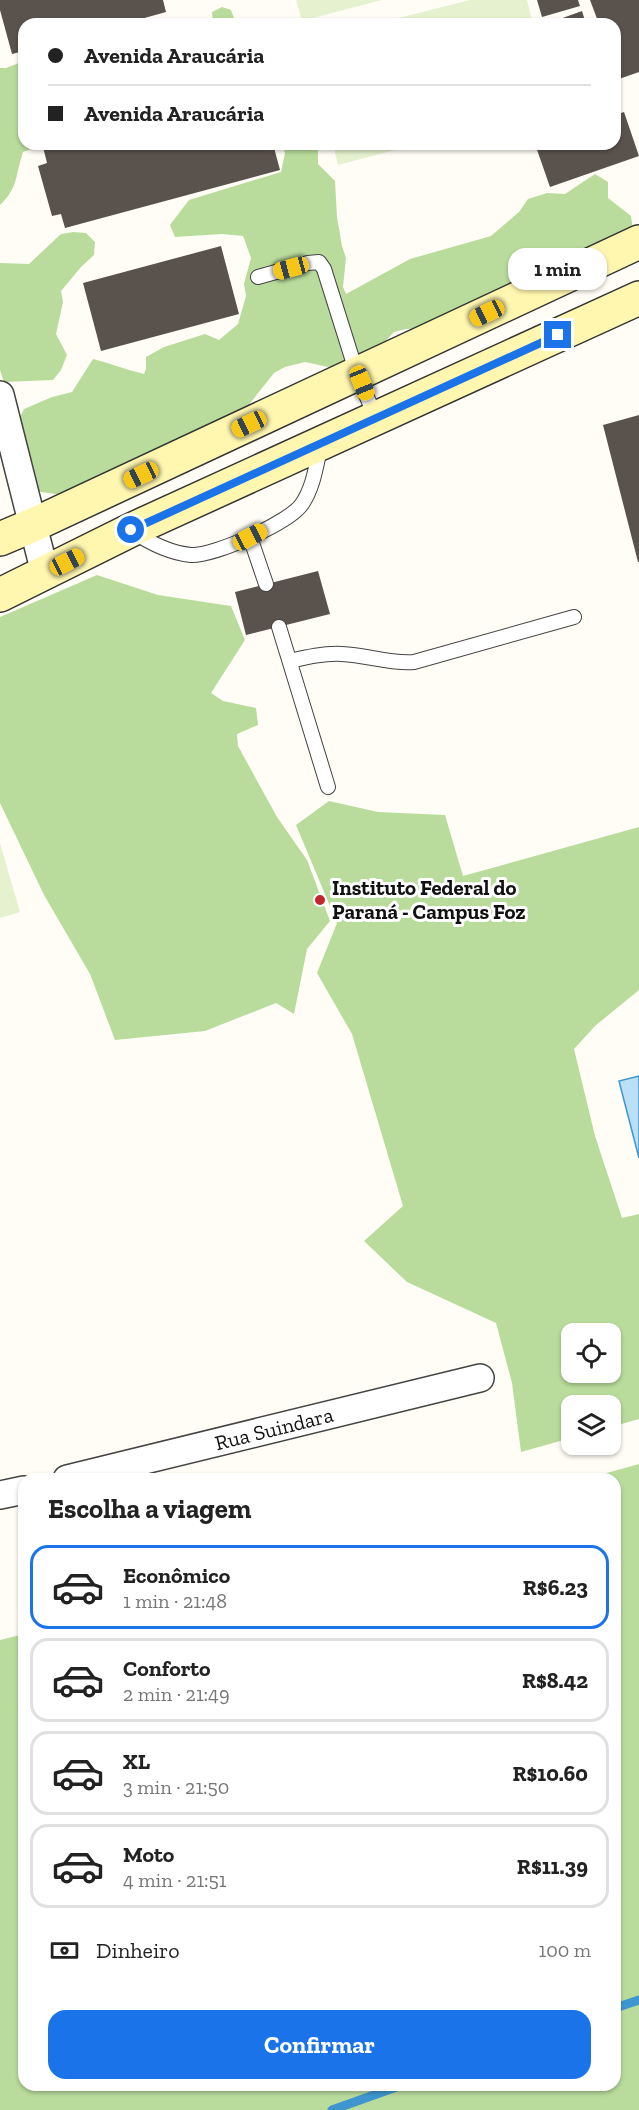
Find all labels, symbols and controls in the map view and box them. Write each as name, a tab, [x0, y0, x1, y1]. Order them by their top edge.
text: Avenida Araucária	[84, 42, 264, 69]
text: Avenida Araucária	[84, 100, 264, 127]
callout: 1 min	[508, 248, 608, 290]
car	[271, 255, 311, 281]
text: 1 min	[534, 257, 581, 281]
car	[467, 297, 507, 329]
route end	[544, 321, 571, 348]
car	[347, 363, 377, 403]
car	[229, 408, 269, 440]
car	[121, 459, 161, 491]
route start	[117, 516, 144, 543]
car	[230, 521, 270, 553]
car	[47, 546, 87, 578]
place label: Instituto Federal do Paraná - Campus Foz	[332, 875, 526, 924]
marker: Instituto Federal do Paraná - Campus Foz	[313, 893, 327, 907]
map controls	[561, 1323, 621, 1455]
button: locate	[561, 1323, 621, 1383]
button: layers	[561, 1395, 621, 1455]
street label: Rua Suindara	[212, 1402, 336, 1455]
text: Escolha a viagem	[48, 1493, 251, 1525]
icon: car	[51, 1560, 105, 1614]
text: Econômico	[123, 1562, 230, 1589]
text: R$6.23	[523, 1574, 588, 1601]
text: 1 min · 21:48	[123, 1589, 227, 1613]
icon: car	[51, 1653, 105, 1707]
text: Conforto	[123, 1655, 211, 1682]
text: R$8.42	[522, 1667, 588, 1694]
text: 2 min · 21:49	[123, 1682, 230, 1706]
icon: car	[51, 1746, 105, 1800]
text: XL	[123, 1748, 150, 1775]
text: R$10.60	[512, 1760, 588, 1787]
text: 3 min · 21:50	[123, 1775, 229, 1799]
icon: car	[51, 1839, 105, 1893]
text: Moto	[123, 1841, 174, 1868]
text: R$11.39	[517, 1853, 588, 1880]
text: 4 min · 21:51	[123, 1868, 227, 1892]
icon: cash	[48, 1934, 81, 1967]
text: Dinheiro	[96, 1937, 180, 1964]
text: 100 m	[538, 1938, 591, 1962]
button: Confirmar	[48, 2010, 591, 2079]

